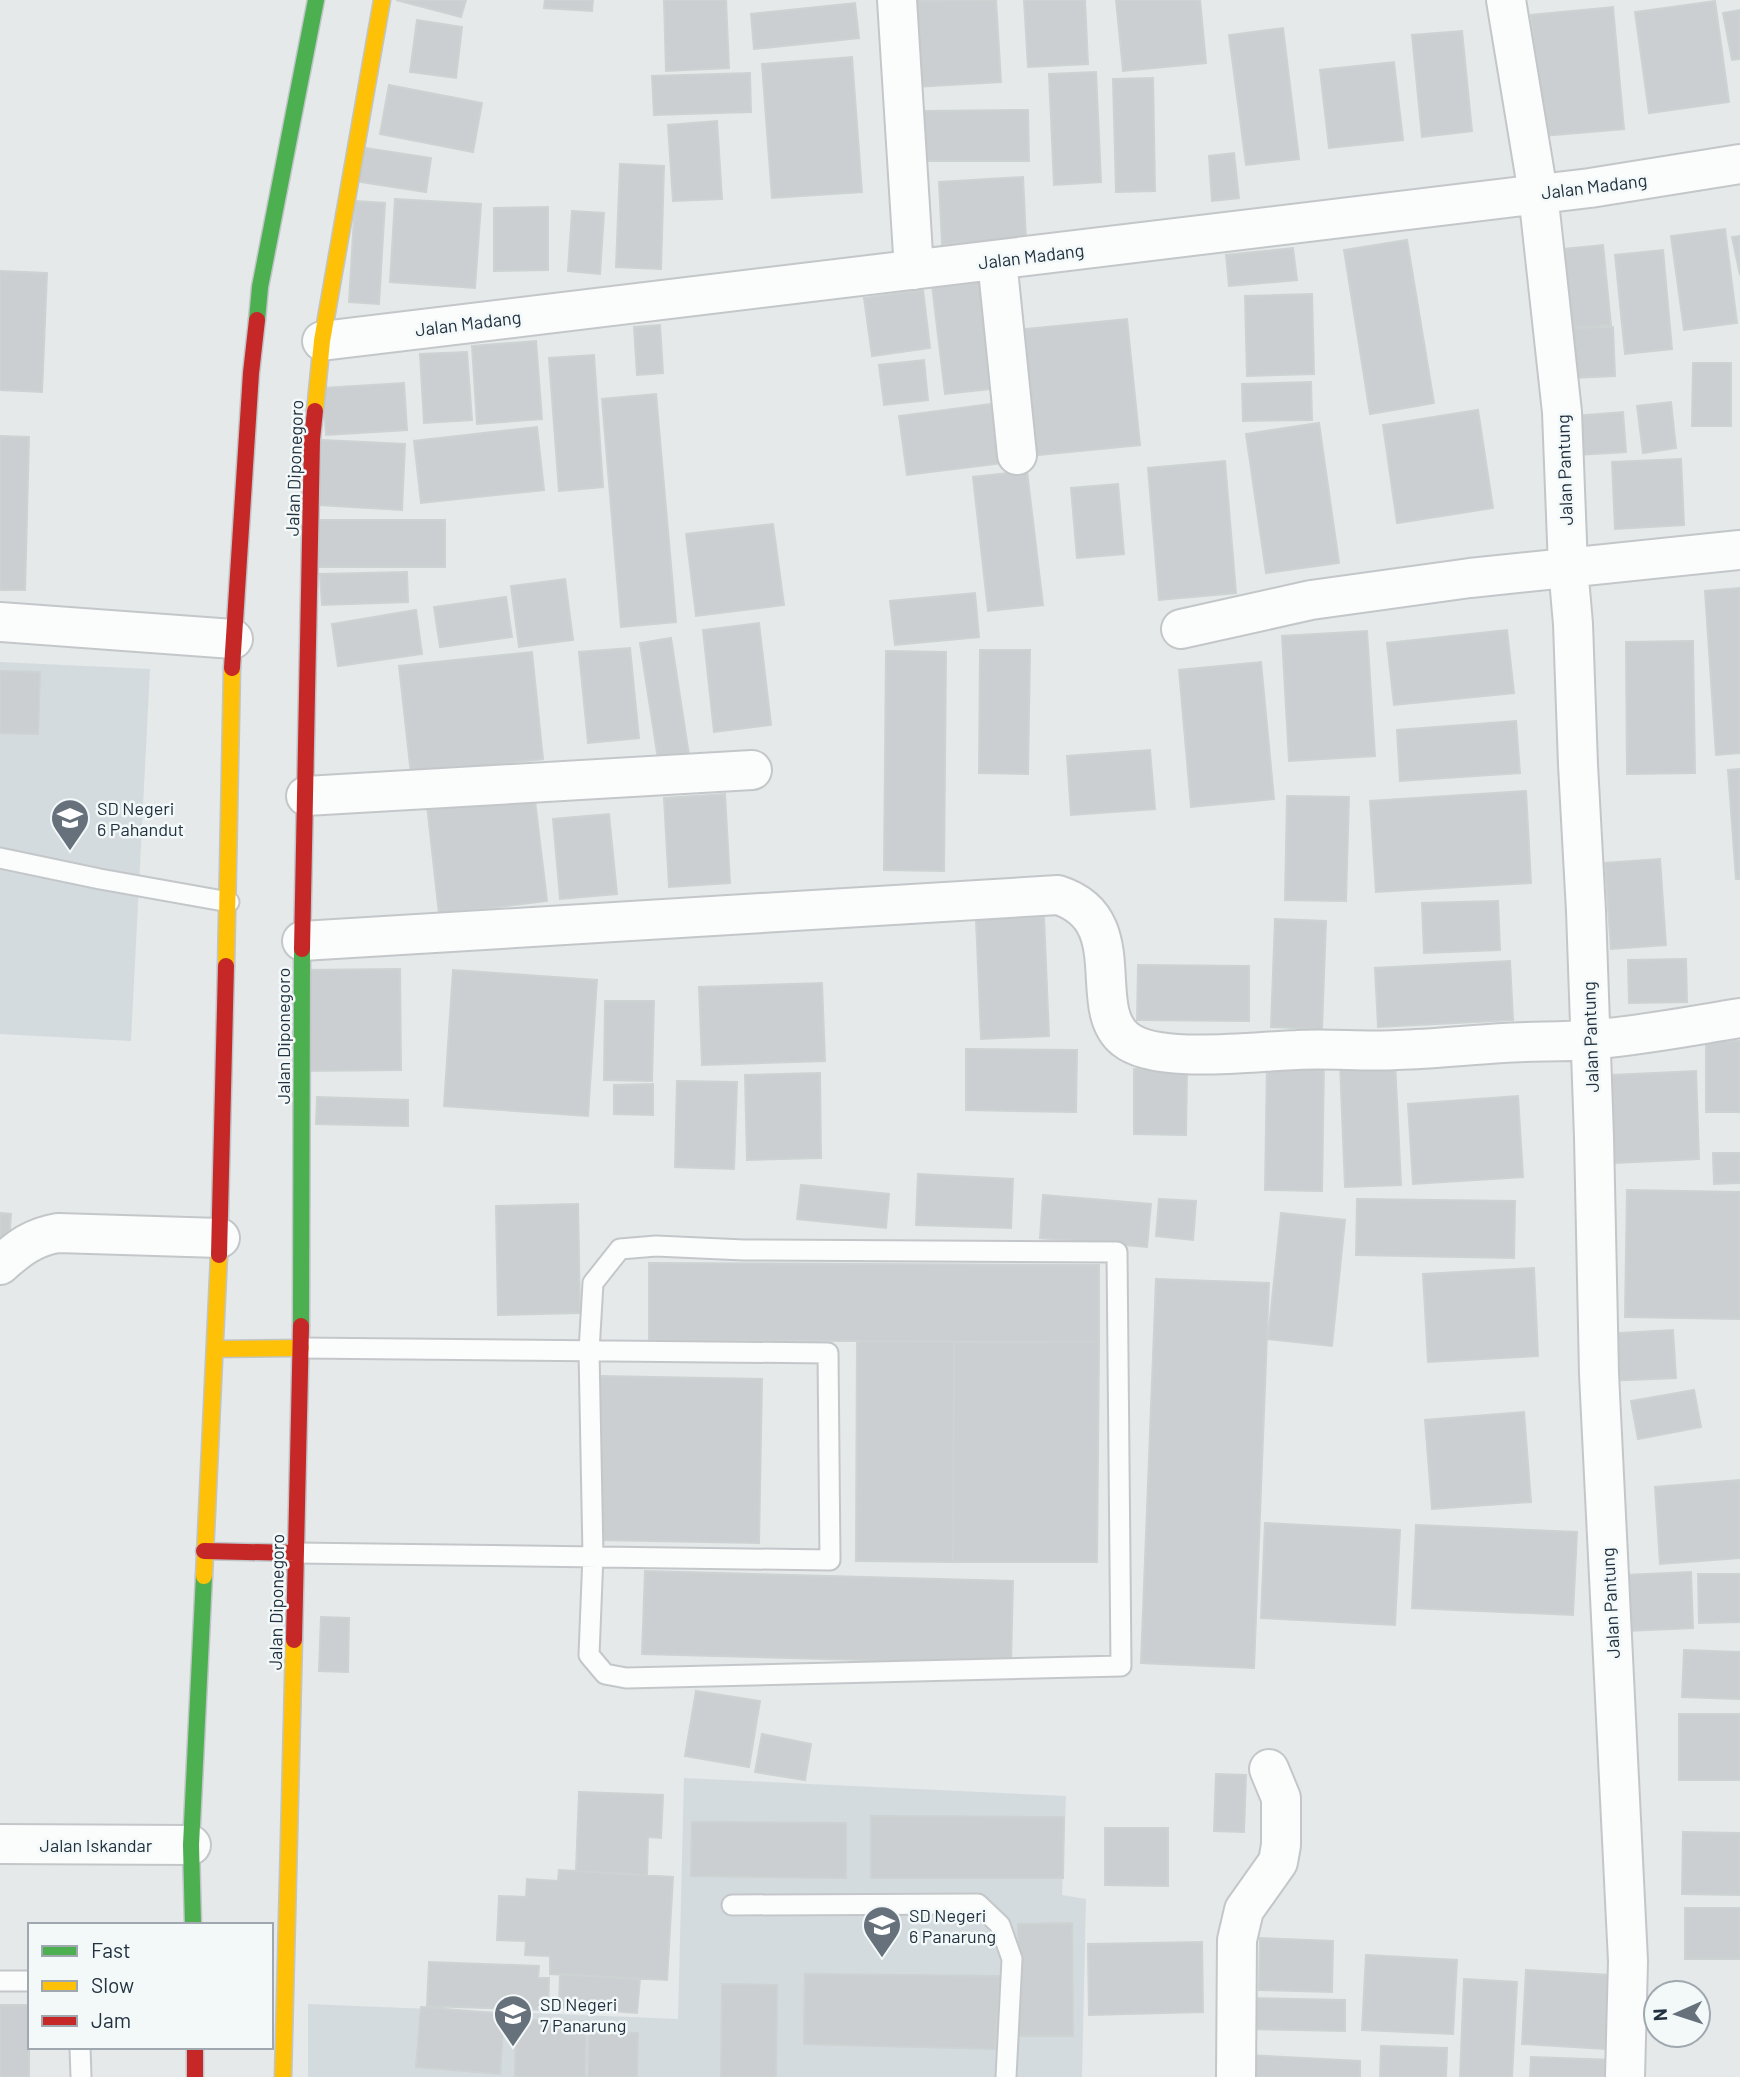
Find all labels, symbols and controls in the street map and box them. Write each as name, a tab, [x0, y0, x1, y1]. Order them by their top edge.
street label: Jalan Madang	[1540, 169, 1648, 203]
street label: Jalan Madang	[977, 239, 1085, 273]
street label: Jalan Madang	[414, 306, 522, 340]
street label: Jalan Diponegoro	[281, 399, 307, 537]
street label: Jalan Pantung	[1551, 414, 1577, 526]
school or university icon: SD Negeri 6 Pahandut	[49, 797, 91, 852]
place label: SD Negeri 6 Pahandut	[97, 797, 184, 840]
street label: Jalan Diponegoro	[272, 968, 294, 1104]
street label: Jalan Pantung	[1577, 981, 1603, 1093]
street label: Jalan Diponegoro	[264, 1534, 288, 1670]
street label: Jalan Pantung	[1596, 1547, 1624, 1659]
street label: Jalan Iskandar	[40, 1834, 153, 1856]
school or university icon: SD Negeri 6 Panarung	[861, 1904, 903, 1959]
place label: SD Negeri 6 Panarung	[909, 1904, 996, 1947]
legend	[28, 1923, 273, 2049]
text: Fast	[91, 1937, 131, 1962]
text: Slow	[91, 1972, 134, 1997]
north arrow	[1642, 1979, 1712, 2049]
school or university icon: SD Negeri 7 Panarung	[492, 1993, 534, 2048]
place label: SD Negeri 7 Panarung	[540, 1993, 626, 2036]
text: Jam	[91, 2007, 131, 2032]
text: N	[1648, 2008, 1671, 2022]

